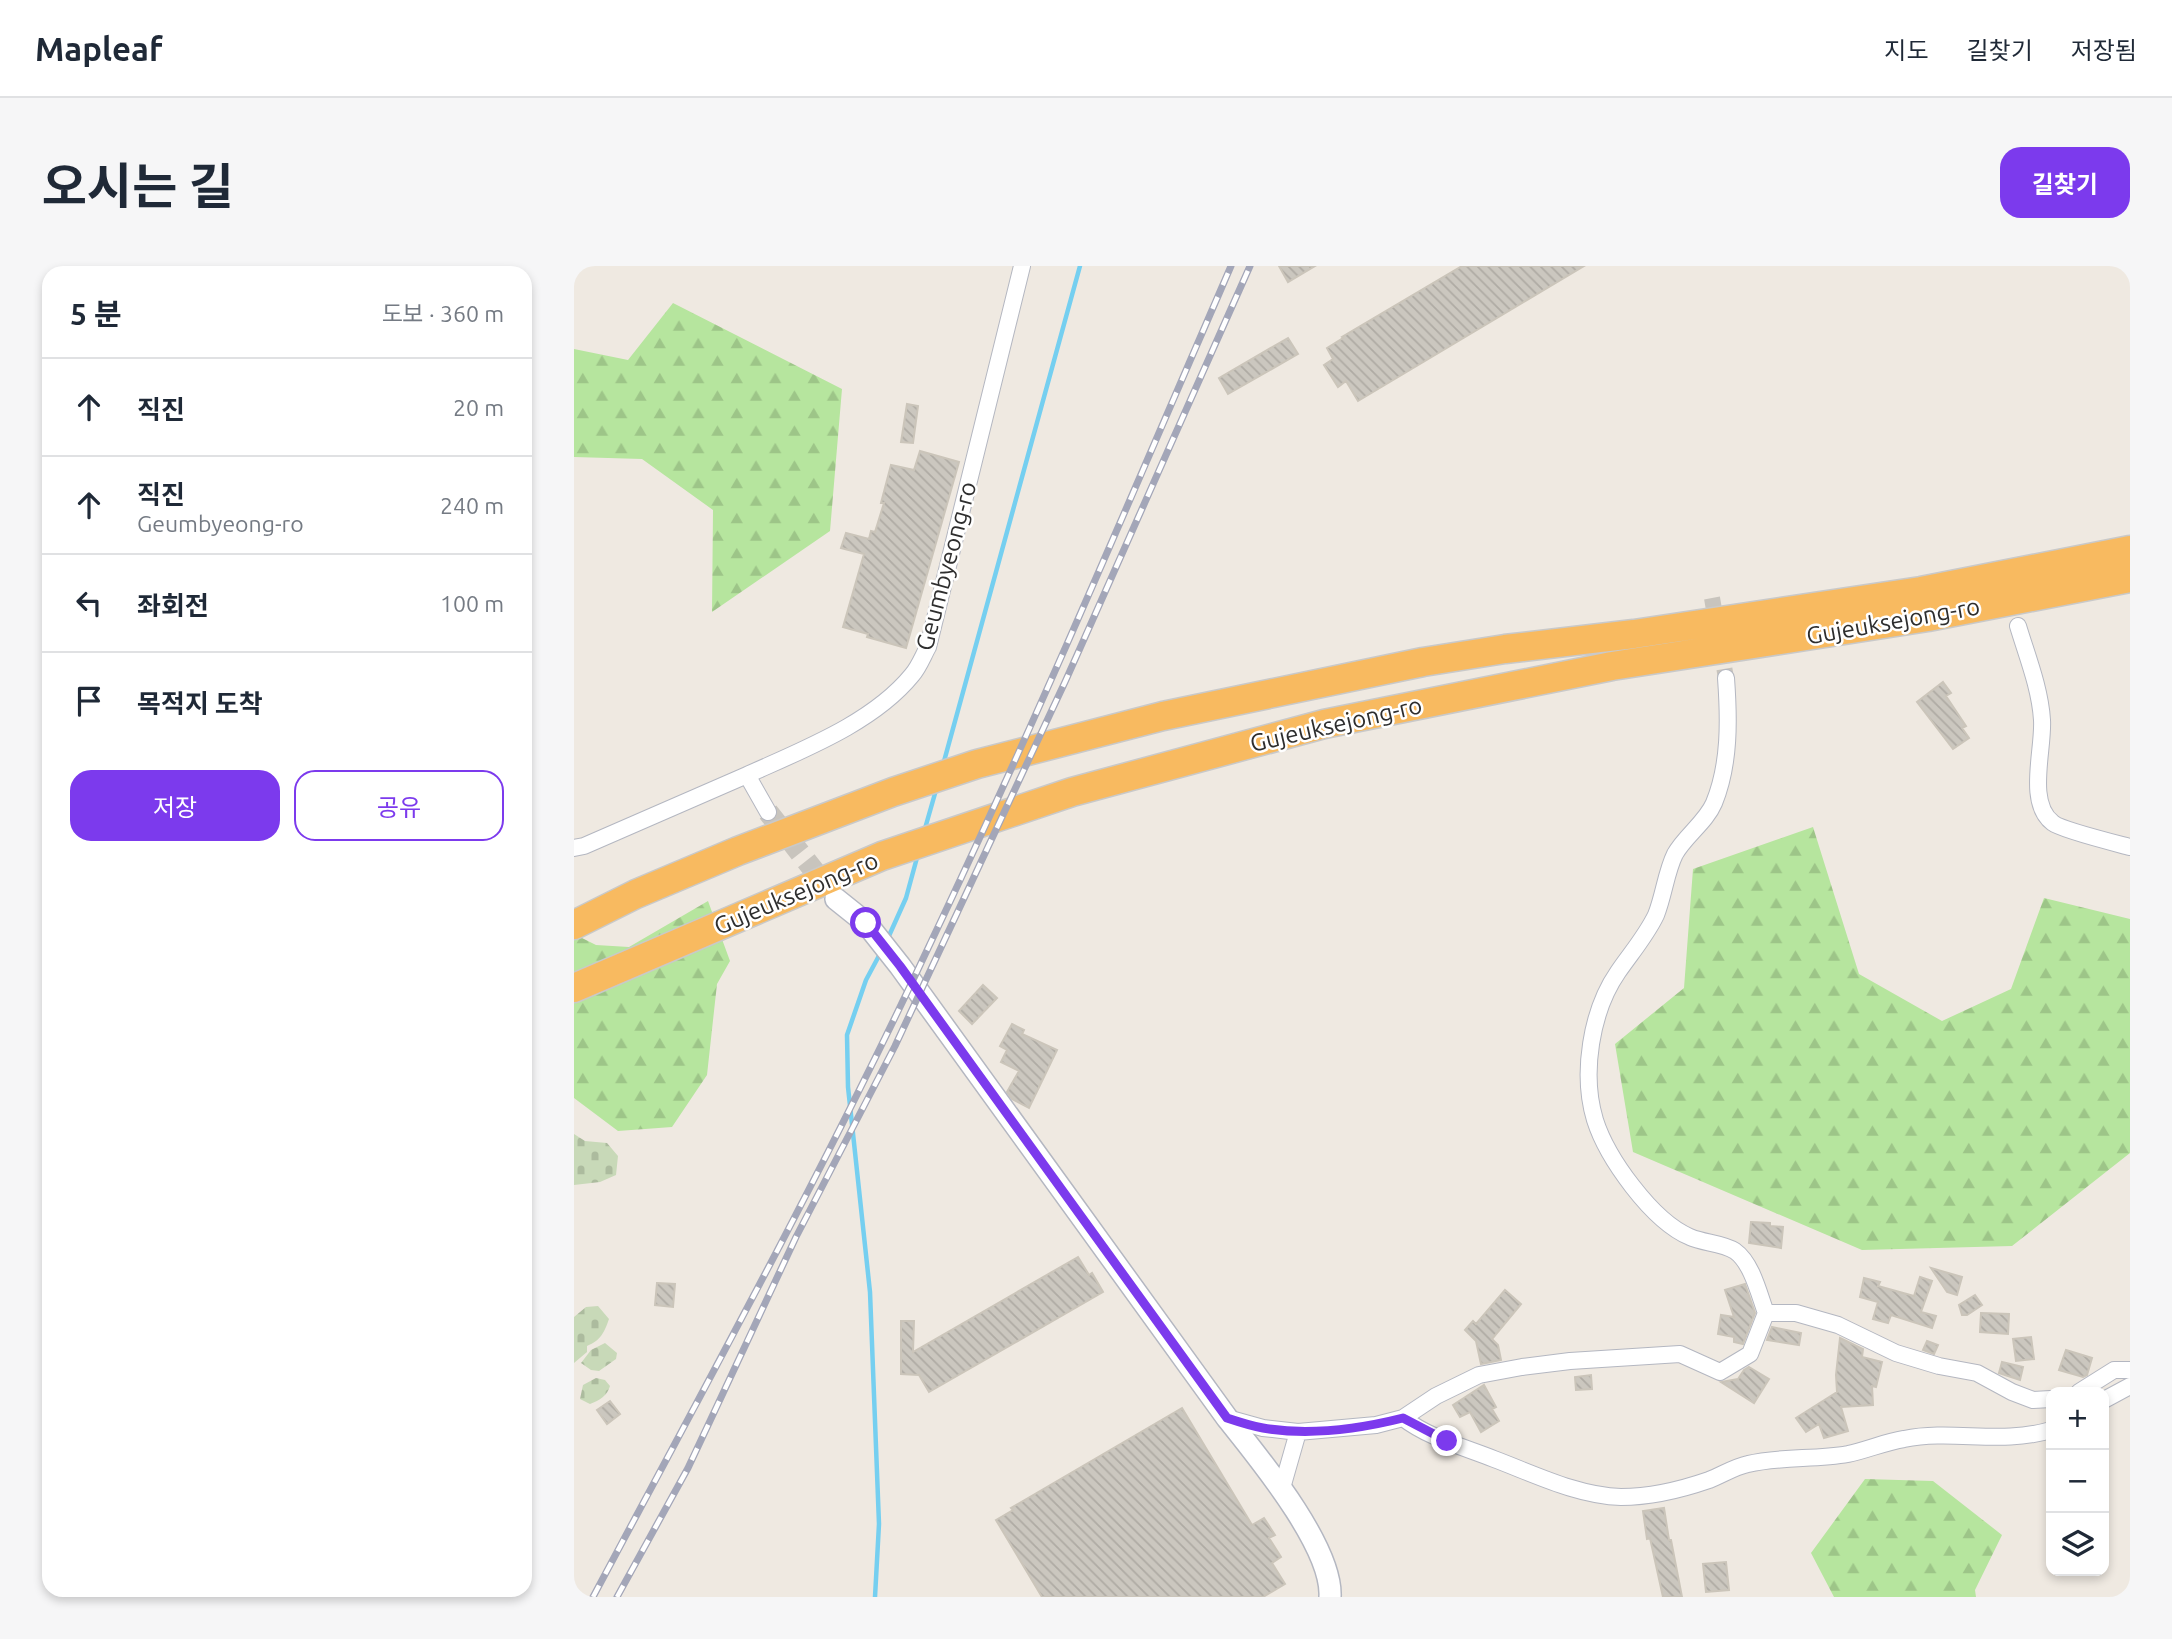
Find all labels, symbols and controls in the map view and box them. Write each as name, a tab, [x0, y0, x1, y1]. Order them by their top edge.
text: Mapleaf	[35, 30, 163, 67]
text: 지도	[1884, 37, 1929, 64]
text: 길찾기	[1967, 37, 2033, 64]
text: 저장됨	[2071, 37, 2137, 64]
button: 길찾기	[2000, 147, 2130, 218]
text: 오시는 길	[42, 158, 234, 213]
text: 5 분	[70, 297, 122, 331]
text: 도보 · 360 m	[381, 301, 504, 326]
icon: ahead	[70, 388, 108, 426]
text: 직진	[137, 395, 185, 424]
text: 20 m	[453, 395, 504, 420]
street label: Geumbyeong-ro	[910, 479, 982, 653]
text: 직진	[137, 480, 185, 509]
icon: ahead	[70, 486, 108, 524]
text: 240 m	[440, 493, 504, 518]
text: Geumbyeong-ro	[137, 511, 304, 536]
icon: left	[70, 584, 108, 622]
text: 좌회전	[137, 591, 209, 620]
text: 100 m	[440, 591, 504, 616]
street label: Gujeuksejong-ro	[1804, 592, 1982, 650]
icon: arrive	[70, 682, 108, 720]
text: 목적지 도착	[137, 689, 263, 718]
street label: Gujeuksejong-ro	[1247, 691, 1425, 757]
button: 저장	[70, 770, 280, 841]
button: 공유	[294, 770, 504, 841]
street label: Gujeuksejong-ro	[710, 846, 882, 940]
route start	[850, 907, 881, 938]
map controls	[2046, 1387, 2109, 1576]
button: +	[2046, 1387, 2109, 1450]
route end	[1431, 1425, 1462, 1456]
button: −	[2046, 1450, 2109, 1513]
button: layers	[2046, 1513, 2109, 1576]

